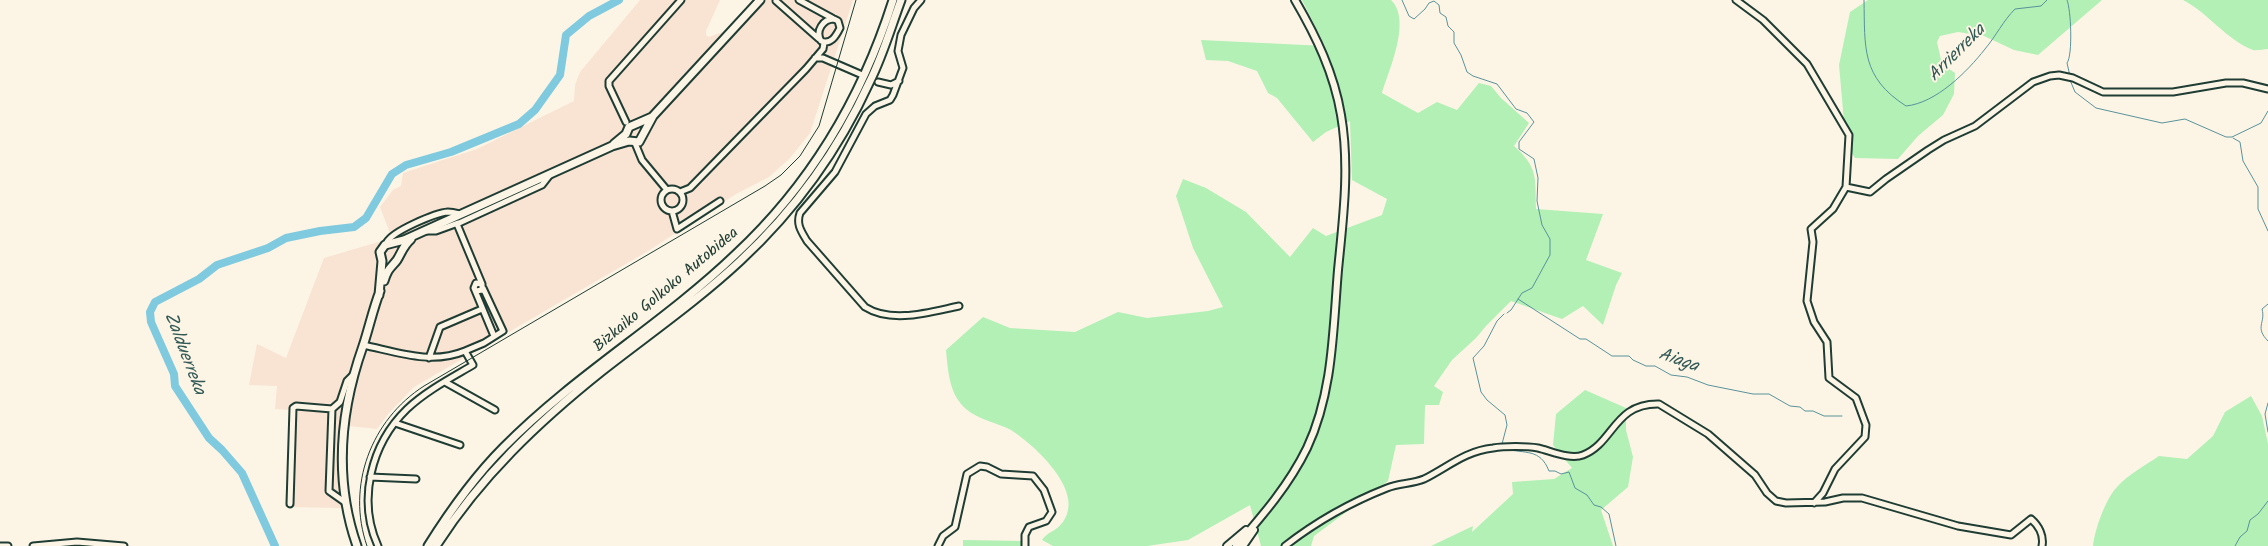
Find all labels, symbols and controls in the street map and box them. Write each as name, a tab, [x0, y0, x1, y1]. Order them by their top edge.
water label: Arrierreka	[1925, 21, 1991, 87]
street label: Bizkaiko Golkoko Autobidea	[590, 225, 744, 357]
water label: Zalduerreka	[157, 310, 209, 398]
water label: Aiaga	[1655, 345, 1701, 379]

